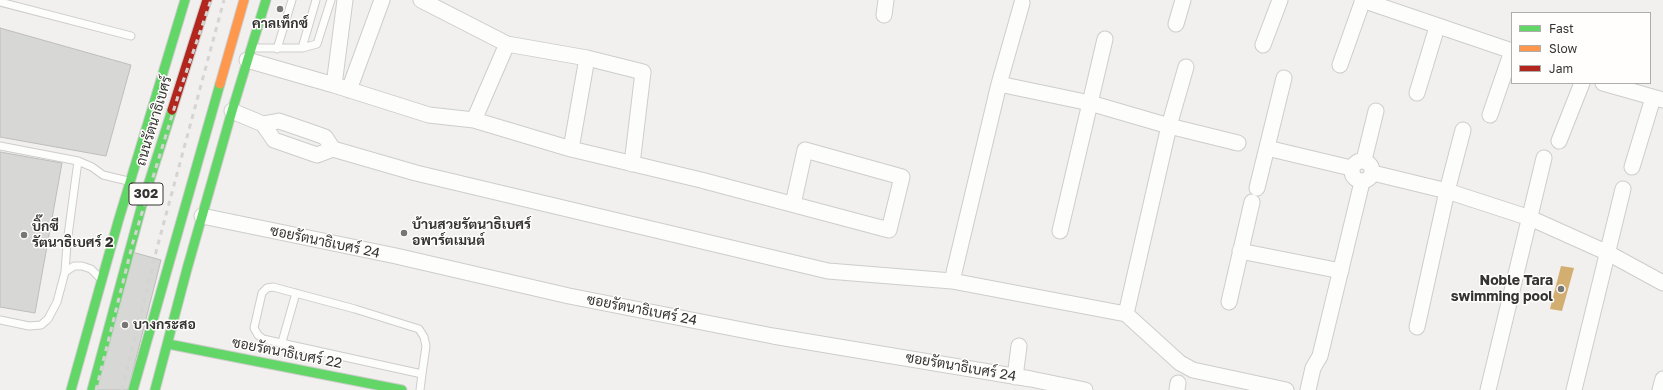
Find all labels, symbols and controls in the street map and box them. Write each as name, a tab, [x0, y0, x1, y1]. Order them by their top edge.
marker: คาลเท็กซ์	[275, 4, 285, 14]
legend	[1511, 12, 1651, 84]
place label: คาลเท็กซ์	[252, 16, 308, 32]
text: Fast	[1549, 21, 1574, 36]
text: Slow	[1549, 41, 1577, 56]
text: Jam	[1549, 61, 1573, 76]
street label: ถนนรัตนาธิเบศร์	[132, 74, 176, 168]
road number: 302	[129, 183, 163, 205]
place label: บ้านสวยรัตนาธิเบศร์ อพาร์ตเมนต์	[412, 217, 531, 250]
place label: บิ๊กซี รัตนาธิเบศร์ 2	[32, 219, 114, 252]
street label: ซอยรัตนาธิเบศร์ 24	[268, 222, 382, 262]
marker: บ้านสวยรัตนาธิเบศร์ อพาร์ตเมนต์	[399, 228, 409, 238]
marker: บิ๊กซี รัตนาธิเบศร์ 2	[19, 230, 29, 240]
place label: Noble Tara swimming pool	[1451, 273, 1553, 306]
marker: Noble Tara swimming pool	[1556, 284, 1566, 294]
street label: ซอยรัตนาธิเบศร์ 24	[585, 291, 699, 329]
place label: บางกระสอ	[133, 317, 196, 333]
marker: บางกระสอ	[120, 320, 130, 330]
street label: ซอยรัตนาธิเบศร์ 22	[231, 334, 343, 372]
street label: ซอยรัตนาธิเบศร์ 24	[904, 349, 1018, 385]

